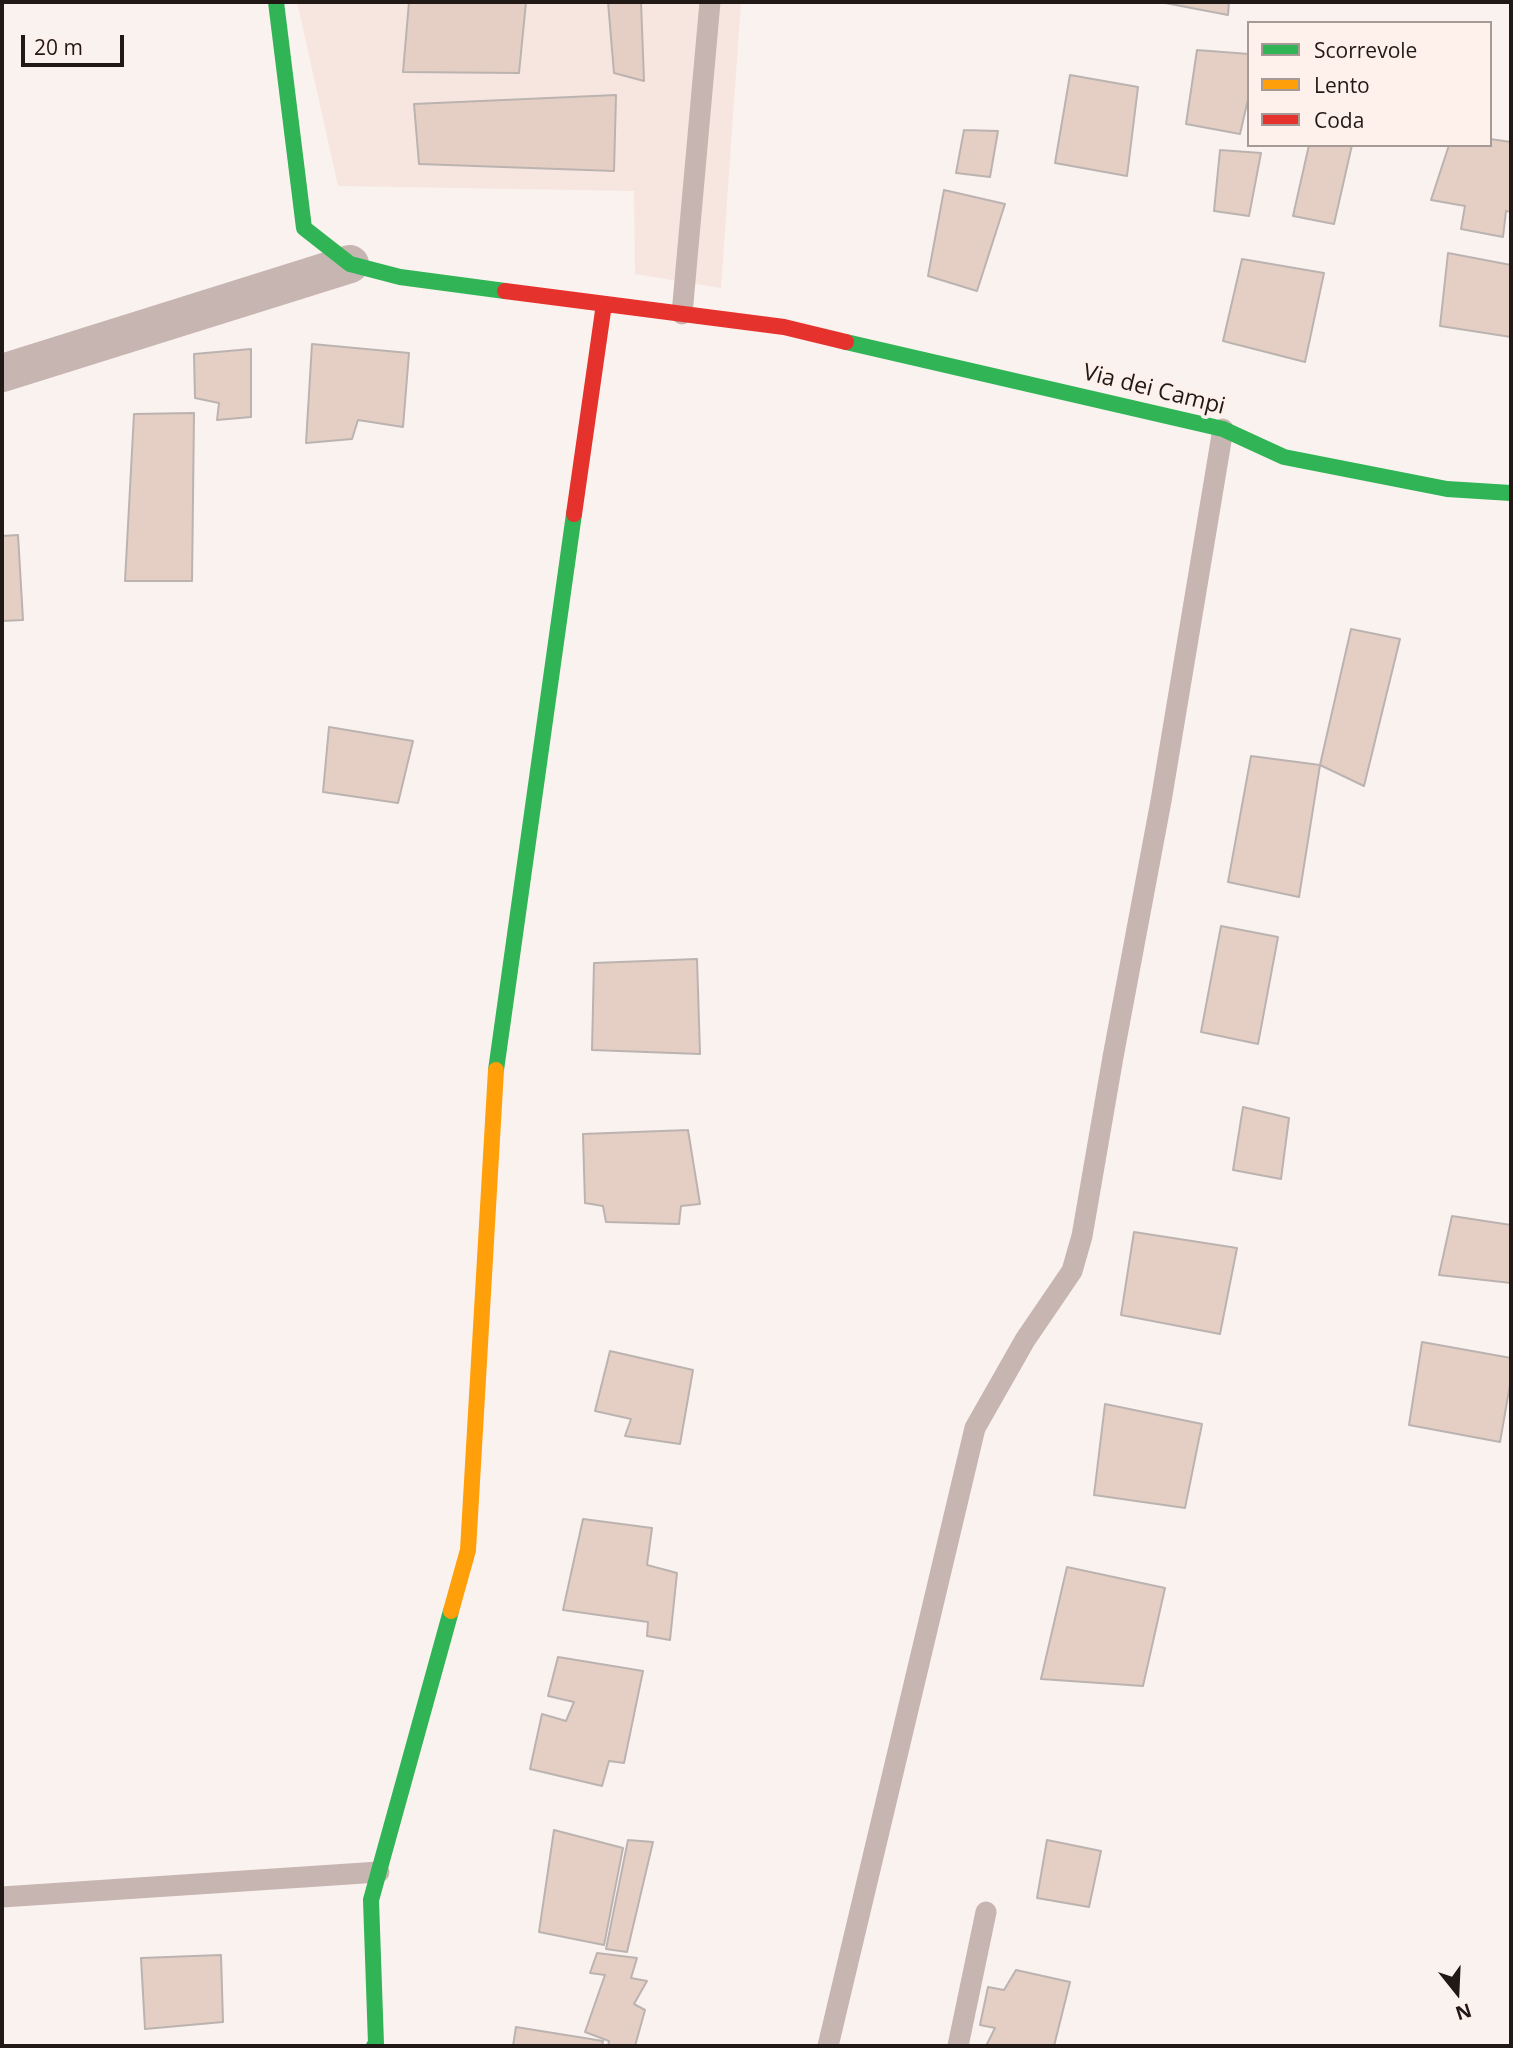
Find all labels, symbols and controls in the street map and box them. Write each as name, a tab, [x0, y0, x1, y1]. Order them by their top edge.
scale bar	[24, 21, 128, 65]
legend	[1247, 21, 1492, 147]
text: 20 m	[34, 33, 83, 61]
text: Scorrevole	[1314, 36, 1417, 64]
text: Lento	[1314, 71, 1370, 99]
text: Coda	[1314, 106, 1364, 134]
street label: Via dei Campi	[1080, 359, 1228, 421]
north arrow	[1422, 1957, 1492, 2027]
text: N	[1452, 1997, 1475, 2027]

